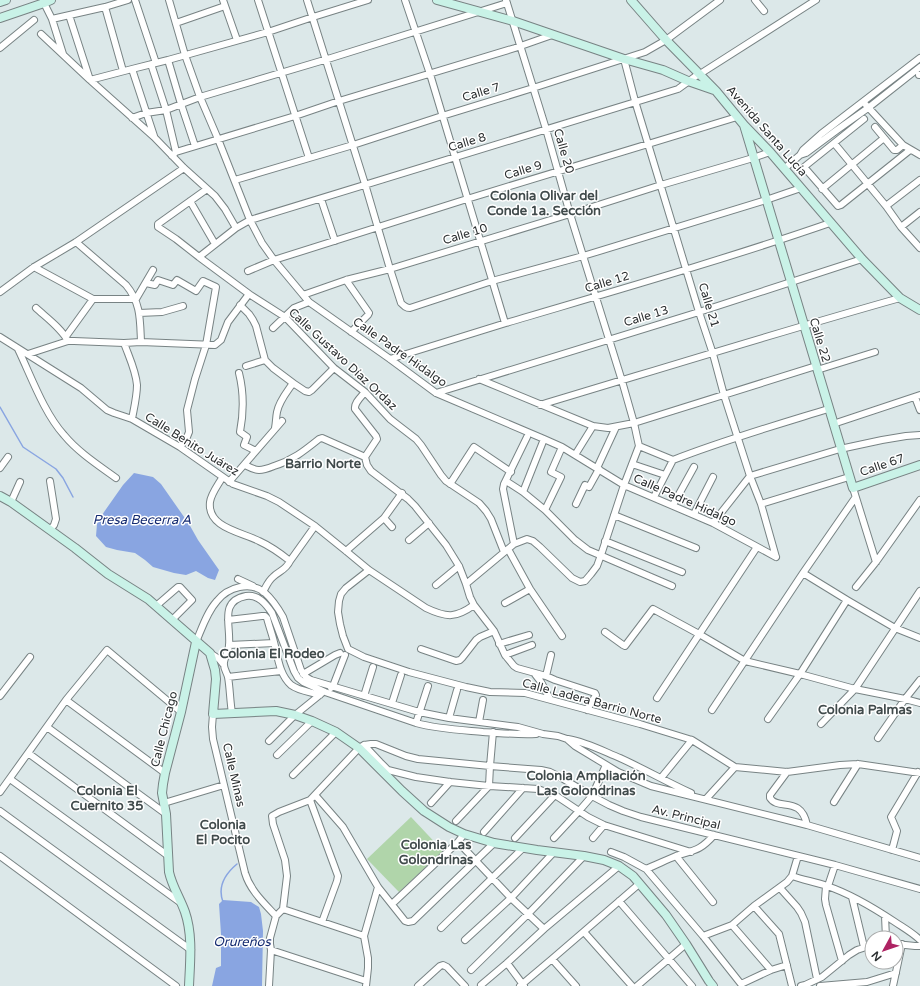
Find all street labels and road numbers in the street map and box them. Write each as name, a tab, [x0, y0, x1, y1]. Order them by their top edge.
street label: Calle 7	[461, 80, 501, 104]
street label: Avenida Santa Lucía	[724, 83, 810, 179]
street label: Calle 20	[551, 127, 577, 176]
street label: Calle 8	[447, 130, 487, 154]
street label: Calle 9	[503, 158, 543, 182]
street label: Calle 10	[441, 220, 490, 247]
street label: Calle 12	[583, 269, 631, 295]
street label: Calle 21	[696, 281, 722, 329]
street label: Calle 13	[622, 303, 670, 329]
street label: Calle Gustavo Díaz Ordaz	[286, 305, 400, 413]
street label: Calle Padre Hidalgo	[350, 314, 450, 390]
street label: Calle 22	[807, 316, 833, 364]
street label: Calle Benito Juárez	[142, 409, 242, 479]
street label: Calle 67	[858, 451, 906, 479]
street label: Calle Padre Hidalgo	[631, 471, 739, 529]
street label: Calle Ladera Barrio Norte	[521, 676, 663, 726]
street label: Calle Chicago	[148, 690, 180, 768]
street label: Calle Minas	[220, 742, 248, 809]
street label: Av. Principal	[650, 802, 722, 832]

